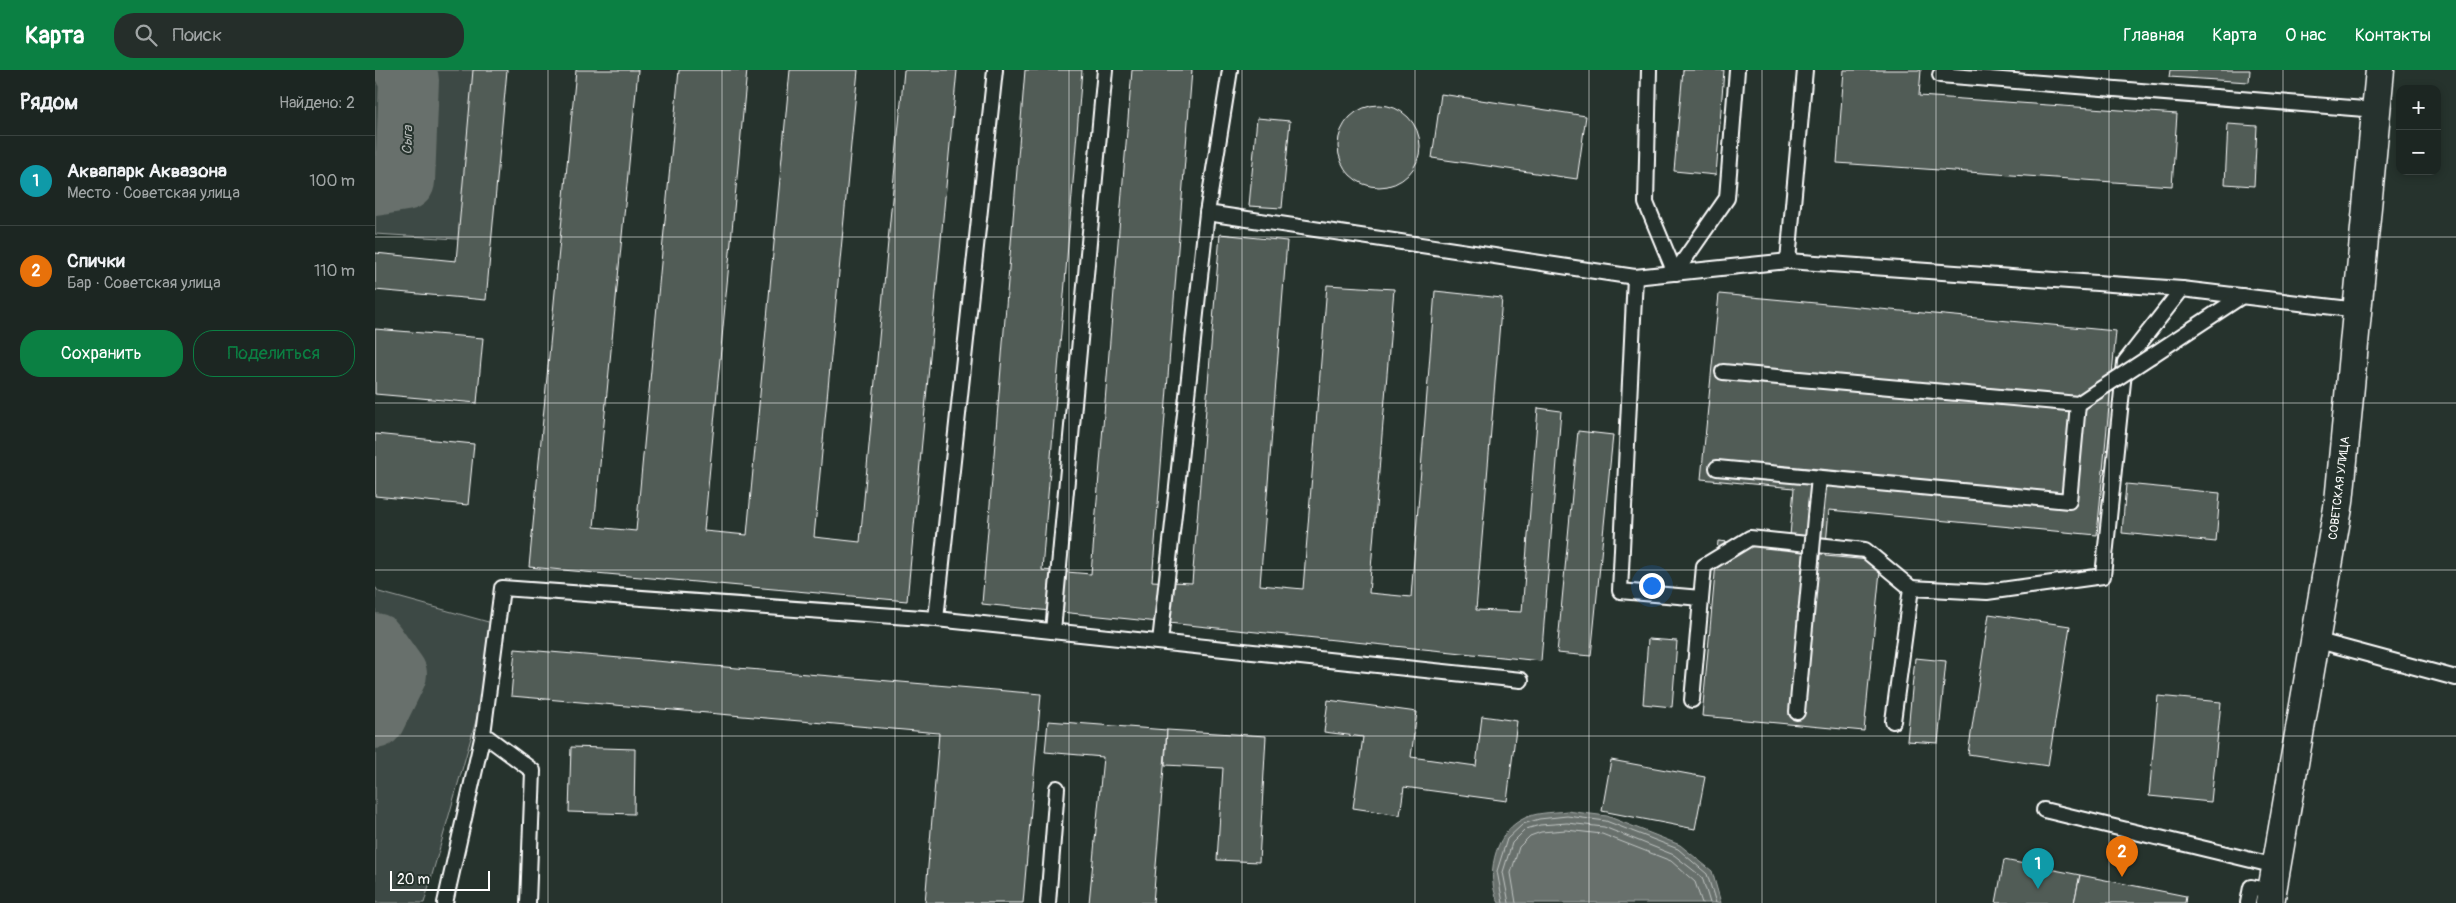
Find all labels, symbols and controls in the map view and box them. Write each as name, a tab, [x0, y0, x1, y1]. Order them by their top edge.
search box	[114, 13, 464, 58]
text: Карта	[25, 21, 84, 50]
icon: search	[132, 21, 160, 49]
text: Поиск	[172, 23, 222, 47]
text: Главная	[2123, 24, 2184, 47]
text: Карта	[2212, 24, 2257, 47]
text: О нас	[2285, 24, 2327, 47]
text: Контакты	[2355, 24, 2431, 47]
map controls	[2396, 85, 2441, 175]
button: +	[2396, 85, 2441, 130]
text: Рядом	[20, 89, 78, 116]
text: Найдено: 2	[279, 93, 355, 113]
water label: Сыга	[398, 124, 417, 155]
button: −	[2396, 130, 2441, 175]
text: Аквапарк Аквазона	[67, 159, 227, 183]
text: 1	[33, 171, 39, 191]
text: 100 m	[309, 171, 355, 191]
text: Место · Советская улица	[67, 183, 240, 203]
text: Спички	[67, 249, 125, 273]
text: 2	[32, 261, 40, 281]
text: 110 m	[314, 261, 355, 281]
text: Бар · Советская улица	[67, 273, 221, 293]
button: Сохранить	[20, 330, 183, 377]
button: Поделиться	[193, 330, 355, 377]
street label: СОВЕТСКАЯ УЛИЦА	[2326, 435, 2353, 541]
your location	[1639, 573, 1665, 599]
pin: 2	[2106, 836, 2138, 877]
pin: 1	[2022, 848, 2054, 889]
scale bar	[390, 868, 490, 891]
text: 20 m	[397, 871, 430, 888]

